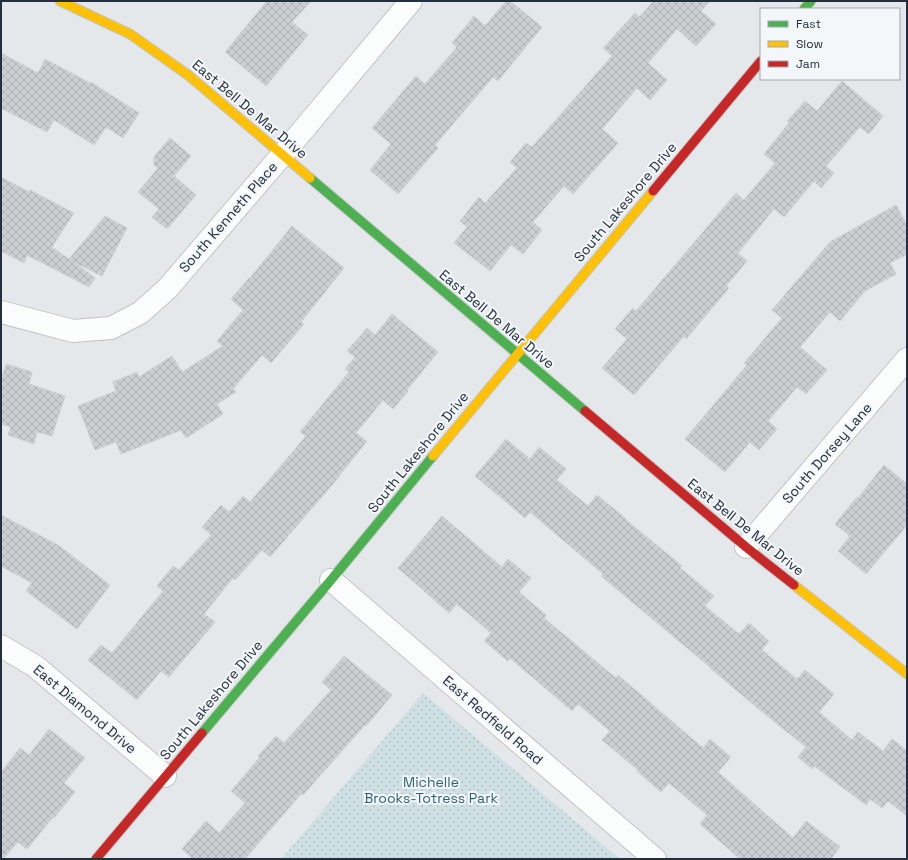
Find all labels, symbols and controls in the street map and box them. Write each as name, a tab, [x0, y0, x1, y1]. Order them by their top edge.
legend	[760, 8, 900, 80]
text: Fast	[796, 16, 821, 32]
text: Slow	[796, 36, 823, 52]
street label: East Bell De Mar Drive	[189, 56, 311, 162]
text: Jam	[796, 56, 820, 72]
street label: South Lakeshore Drive	[570, 139, 680, 265]
street label: South Kenneth Place	[175, 158, 281, 276]
street label: East Bell De Mar Drive	[436, 266, 558, 372]
street label: South Lakeshore Drive	[364, 388, 472, 516]
street label: South Dorsey Lane	[778, 399, 876, 507]
street label: East Bell De Mar Drive	[684, 474, 808, 580]
street label: South Lakeshore Drive	[156, 637, 266, 763]
street label: East Diamond Drive	[30, 661, 140, 757]
street label: East Redfield Road	[439, 671, 547, 769]
park label: Michelle Brooks-Totress Park	[364, 773, 498, 807]

